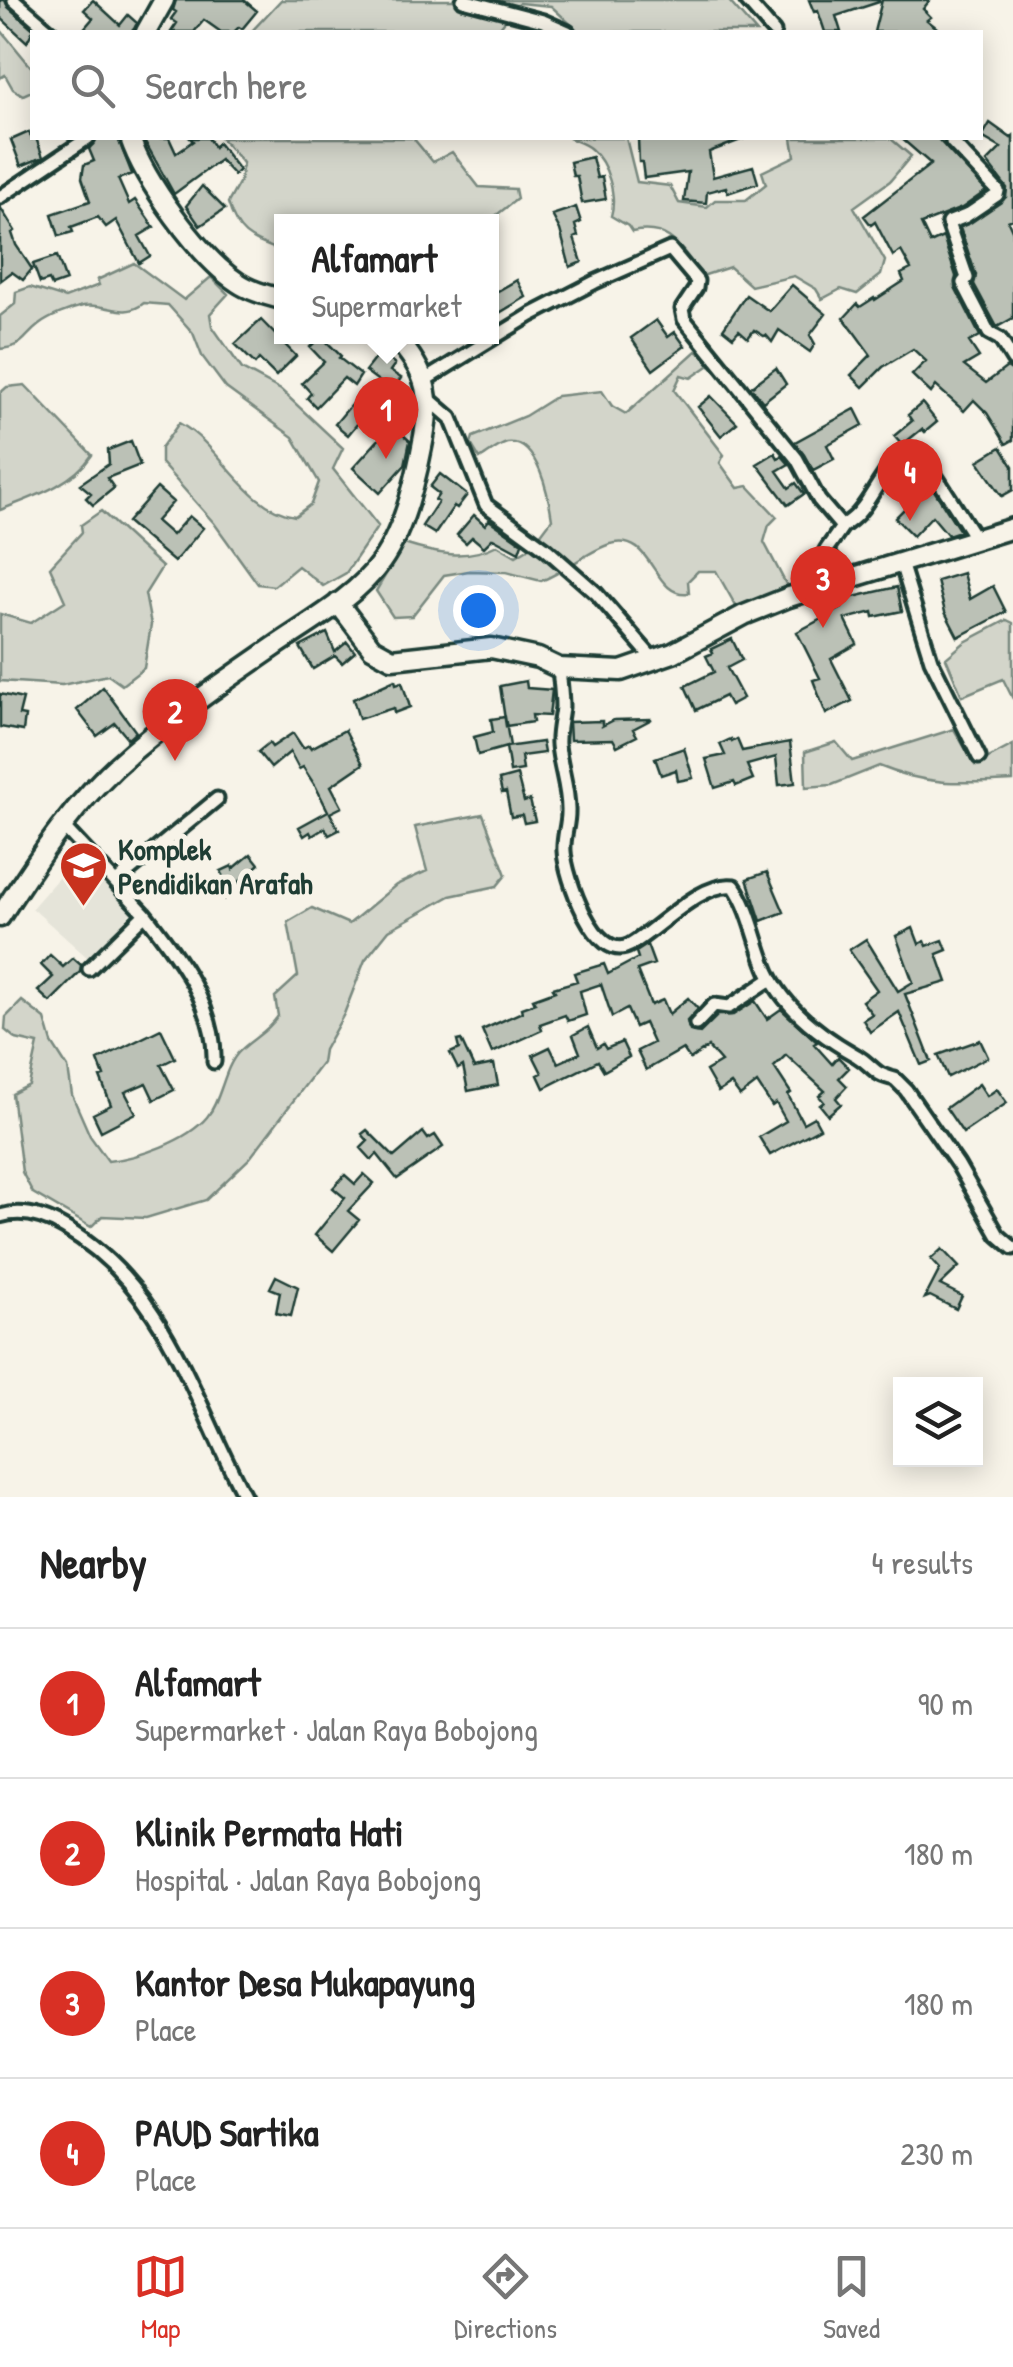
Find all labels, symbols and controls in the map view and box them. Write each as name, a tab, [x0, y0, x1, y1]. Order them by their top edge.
search box	[30, 30, 983, 140]
icon: search	[65, 58, 120, 113]
text: Search here	[145, 59, 307, 111]
popup	[274, 214, 499, 344]
text: Alfamart	[312, 232, 437, 284]
text: Supermarket	[312, 284, 461, 327]
pin: 1	[354, 376, 418, 459]
pin: 4	[878, 438, 942, 521]
pin: 3	[790, 546, 856, 628]
your location	[453, 585, 504, 636]
pin: 2	[142, 678, 208, 761]
place label: Komplek Pendidikan Arafah	[118, 829, 313, 903]
school or university icon: Komplek Pendidikan Arafah	[57, 840, 109, 908]
map controls	[893, 1377, 983, 1467]
button: layers	[893, 1377, 983, 1467]
text: Nearby	[40, 1534, 147, 1591]
text: 4 results	[872, 1541, 973, 1584]
text: Alfamart	[135, 1656, 261, 1708]
text: 1	[67, 1682, 78, 1725]
text: 90 m	[918, 1682, 973, 1725]
text: Supermarket · Jalan Raya Bobojong	[135, 1708, 538, 1751]
text: Klinik Permata Hati	[135, 1806, 403, 1858]
text: 2	[65, 1832, 80, 1875]
text: 180 m	[904, 1832, 973, 1875]
text: Hospital · Jalan Raya Bobojong	[135, 1858, 481, 1901]
text: Kantor Desa Mukapayung	[135, 1956, 475, 2008]
text: 3	[65, 1982, 80, 2025]
text: 180 m	[904, 1982, 973, 2025]
text: Place	[135, 2008, 197, 2051]
text: PAUD Sartika	[135, 2106, 319, 2158]
text: 4	[66, 2132, 79, 2175]
text: 230 m	[900, 2132, 973, 2175]
text: Place	[135, 2158, 197, 2201]
tab: Map	[133, 2249, 188, 2347]
tab: Directions	[454, 2249, 557, 2347]
tab: Saved	[823, 2249, 880, 2347]

